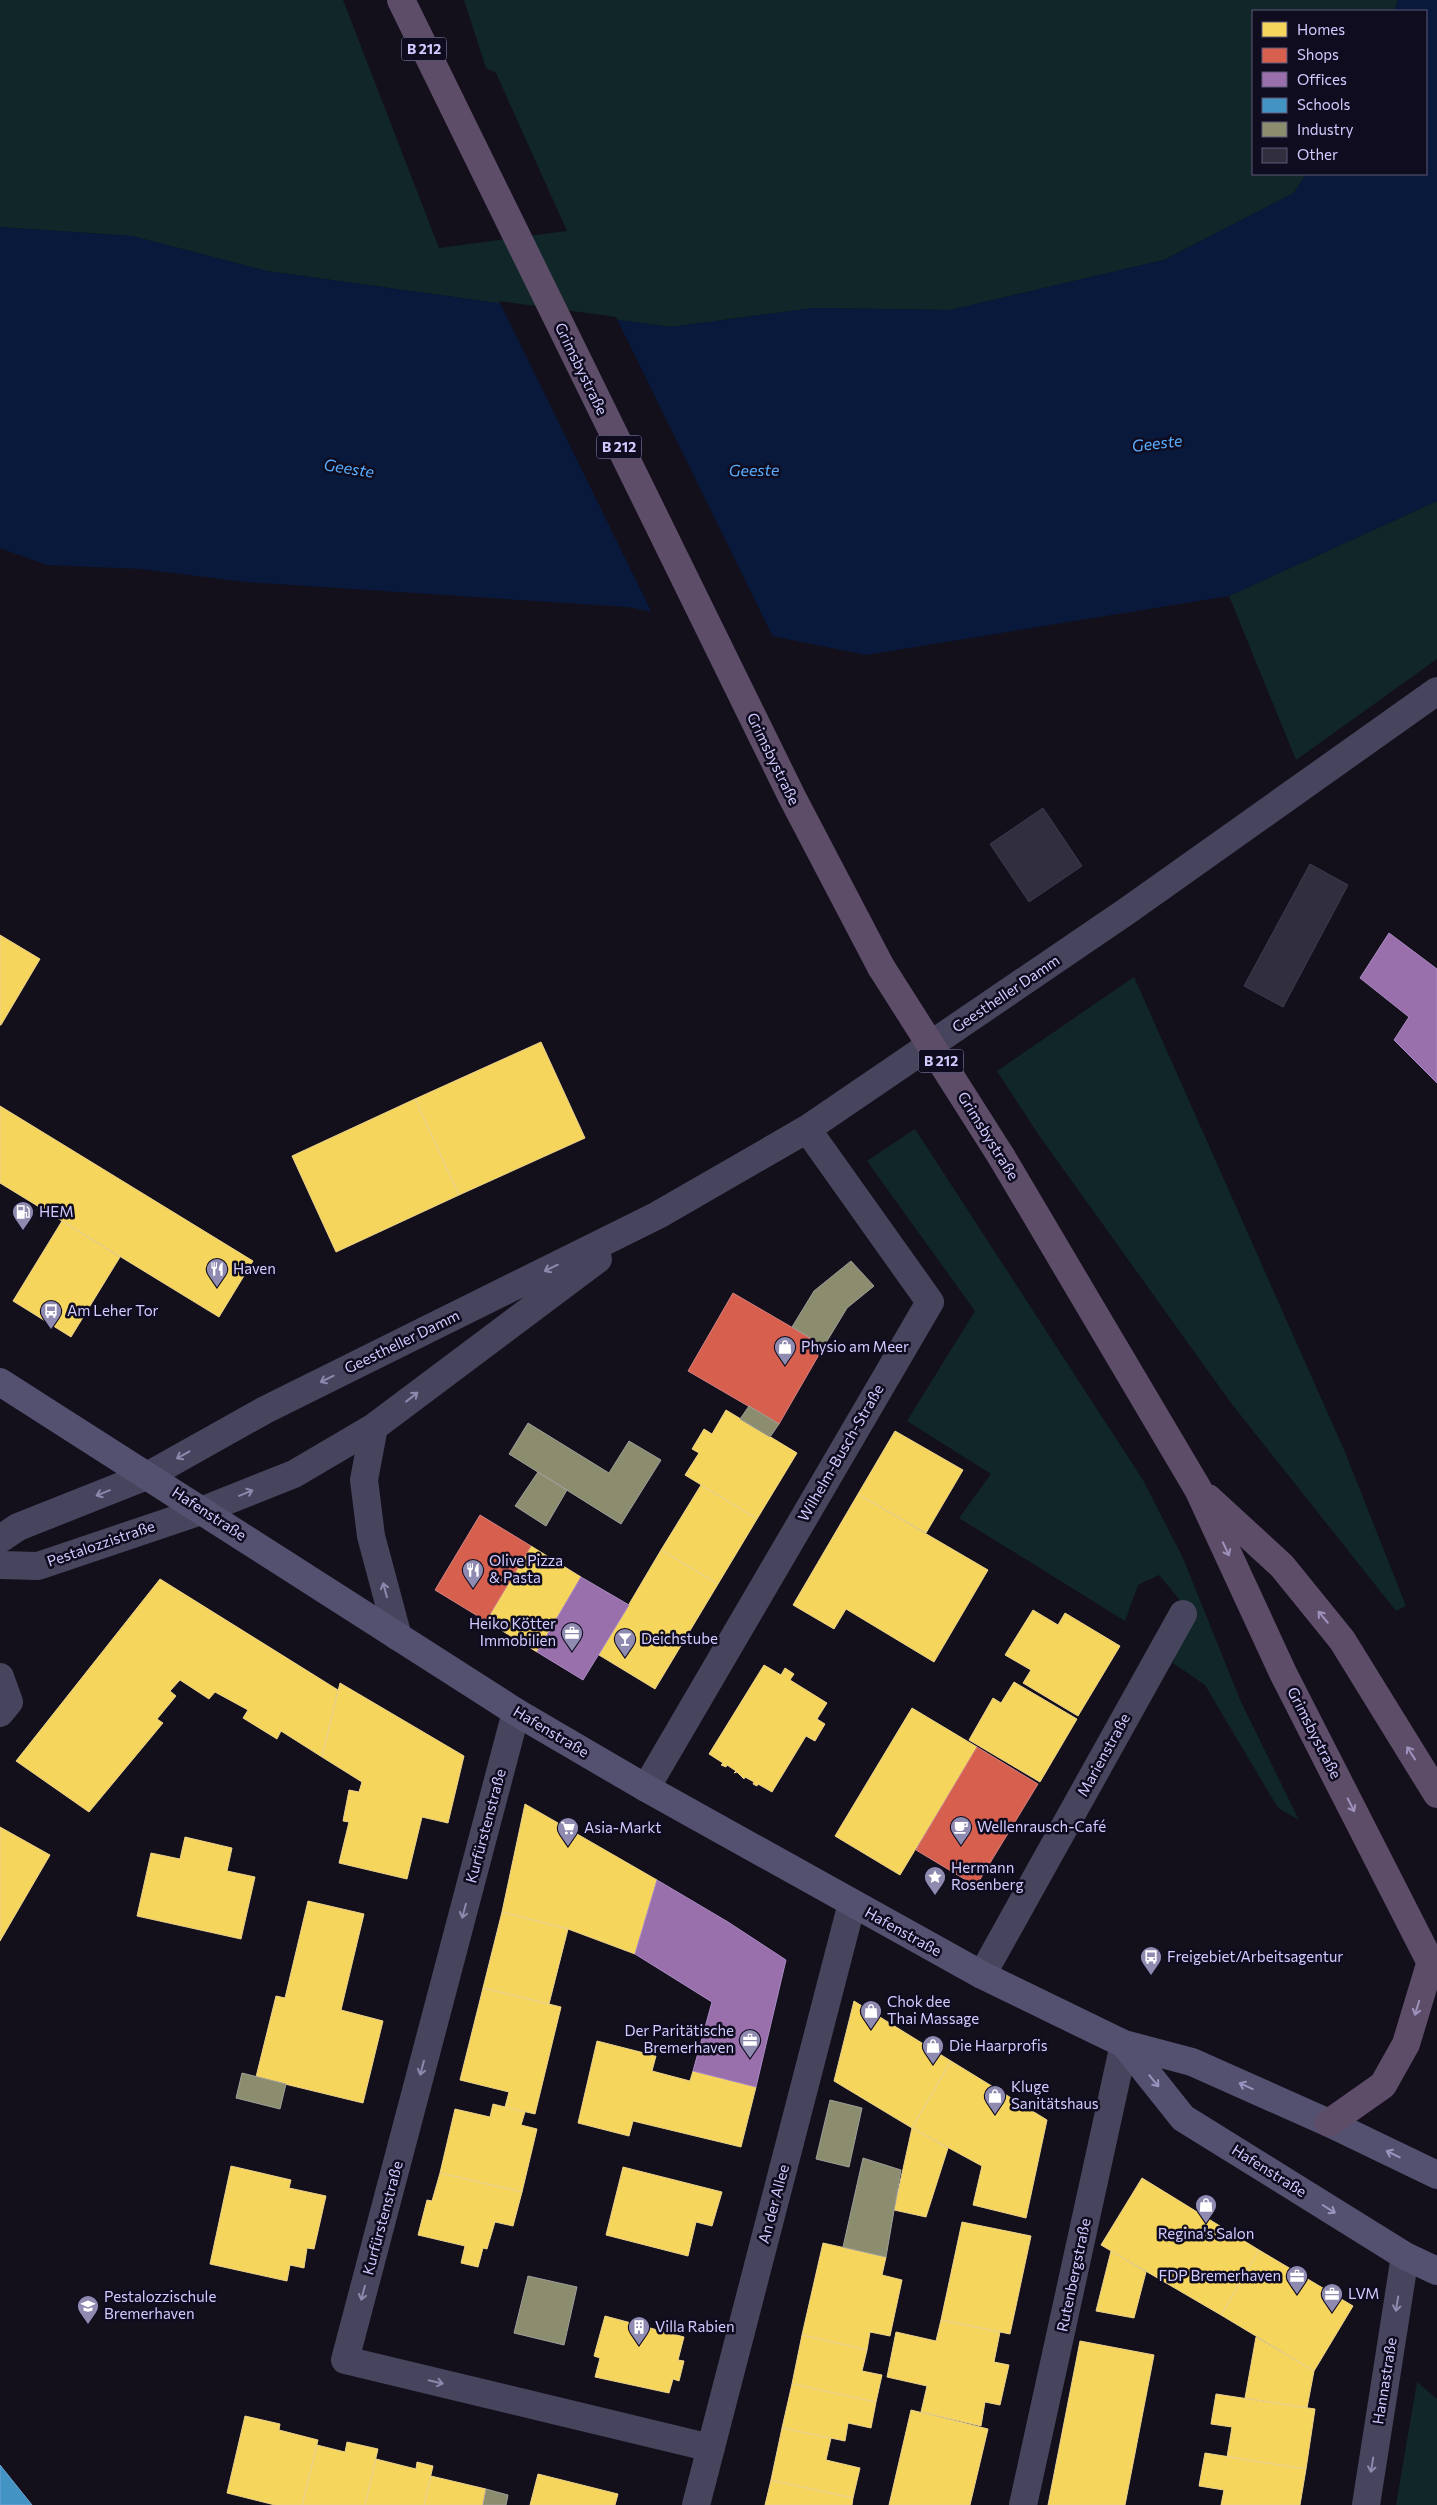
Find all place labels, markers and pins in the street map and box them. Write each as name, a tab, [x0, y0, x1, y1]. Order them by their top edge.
fuel station icon: HEM	[11, 1200, 35, 1231]
place label: HEM	[39, 1202, 74, 1220]
restaurant icon: Haven	[205, 1257, 229, 1288]
place label: Haven	[233, 1259, 276, 1277]
bus stop icon: Am Leher Tor	[39, 1299, 63, 1330]
place label: Am Leher Tor	[67, 1301, 159, 1319]
shop icon: Physio am Meer	[773, 1335, 797, 1366]
place label: Physio am Meer	[801, 1337, 909, 1355]
place label: Olive Pizza & Pasta	[489, 1551, 563, 1586]
restaurant icon: Olive Pizza & Pasta	[461, 1558, 485, 1589]
place label: Heiko Kötter Immobilien	[469, 1614, 556, 1649]
office icon: Heiko Kötter Immobilien	[560, 1621, 584, 1652]
bar icon: Deichstube	[613, 1627, 637, 1658]
place label: Deichstube	[641, 1629, 718, 1647]
cafe icon: Wellenrausch-Café	[949, 1815, 973, 1846]
supermarket icon: Asia-Markt	[556, 1816, 580, 1847]
place label: Wellenrausch-Café	[977, 1817, 1106, 1835]
place label: Asia-Markt	[584, 1818, 662, 1836]
place label: Hermann Rosenberg	[951, 1858, 1024, 1893]
place icon: Hermann Rosenberg	[923, 1865, 947, 1896]
bus stop icon: Freigebiet/Arbeitsagentur	[1139, 1945, 1163, 1976]
place label: Freigebiet/Arbeitsagentur	[1167, 1947, 1343, 1965]
place label: Chok dee Thai Massage	[887, 1992, 979, 2027]
shop icon: Chok dee Thai Massage	[859, 1999, 883, 2030]
place label: Der Paritätische Bremerhaven	[624, 2021, 734, 2056]
office icon: Der Paritätische Bremerhaven	[738, 2028, 762, 2059]
shop icon: Die Haarprofis	[921, 2034, 945, 2065]
place label: Die Haarprofis	[949, 2036, 1048, 2054]
place label: Kluge Sanitätshaus	[1011, 2077, 1099, 2112]
shop icon: Kluge Sanitätshaus	[983, 2084, 1007, 2115]
shop icon: Regina's Salon	[1194, 2193, 1218, 2224]
place label: Regina's Salon	[1158, 2224, 1254, 2242]
office icon: FDP Bremerhaven	[1285, 2264, 1309, 2295]
place label: FDP Bremerhaven	[1159, 2266, 1281, 2284]
office icon: LVM	[1320, 2282, 1344, 2313]
place label: LVM	[1348, 2284, 1379, 2302]
place label: Pestalozzischule Bremerhaven	[104, 2287, 216, 2322]
school or university icon: Pestalozzischule Bremerhaven	[76, 2294, 100, 2325]
building icon: Villa Rabien	[627, 2315, 651, 2346]
place label: Villa Rabien	[655, 2317, 735, 2335]

